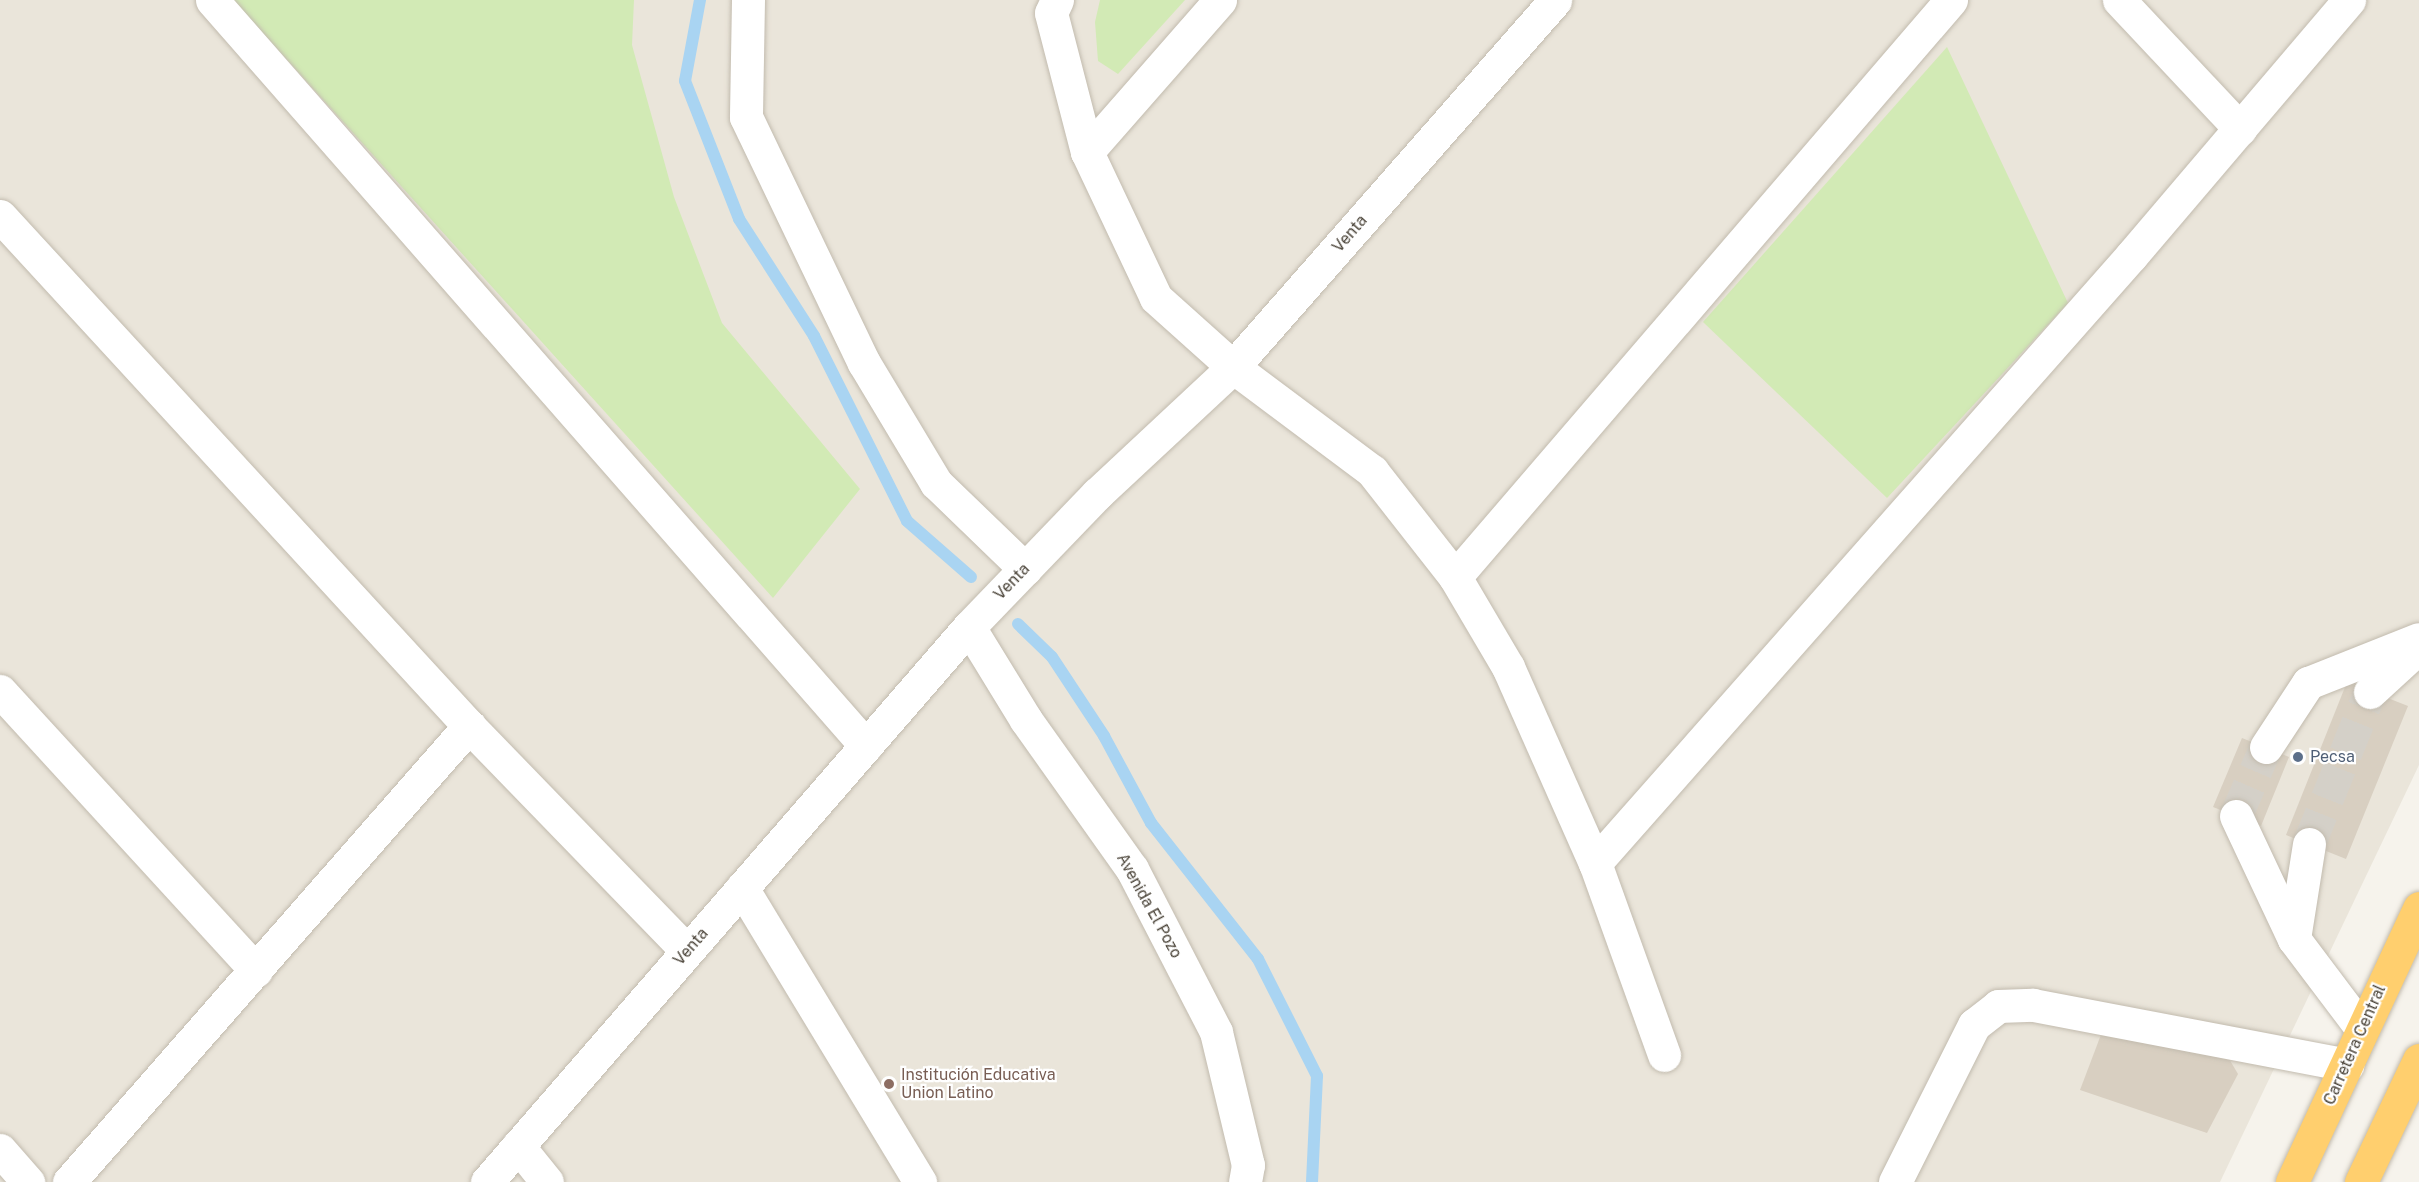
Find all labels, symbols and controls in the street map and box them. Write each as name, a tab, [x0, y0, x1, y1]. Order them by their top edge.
street label: Venta	[1329, 211, 1371, 257]
street label: Venta	[990, 560, 1034, 604]
place label: Pecsa	[2310, 747, 2355, 767]
marker: Pecsa	[2291, 750, 2305, 764]
street label: Avenida El Pozo	[1112, 850, 1186, 962]
street label: Venta	[670, 924, 712, 970]
street label: Carretera Central	[2320, 982, 2390, 1108]
place label: Institución Educativa Union Latino	[901, 1065, 1056, 1103]
marker: Institución Educativa Union Latino	[882, 1077, 896, 1091]

